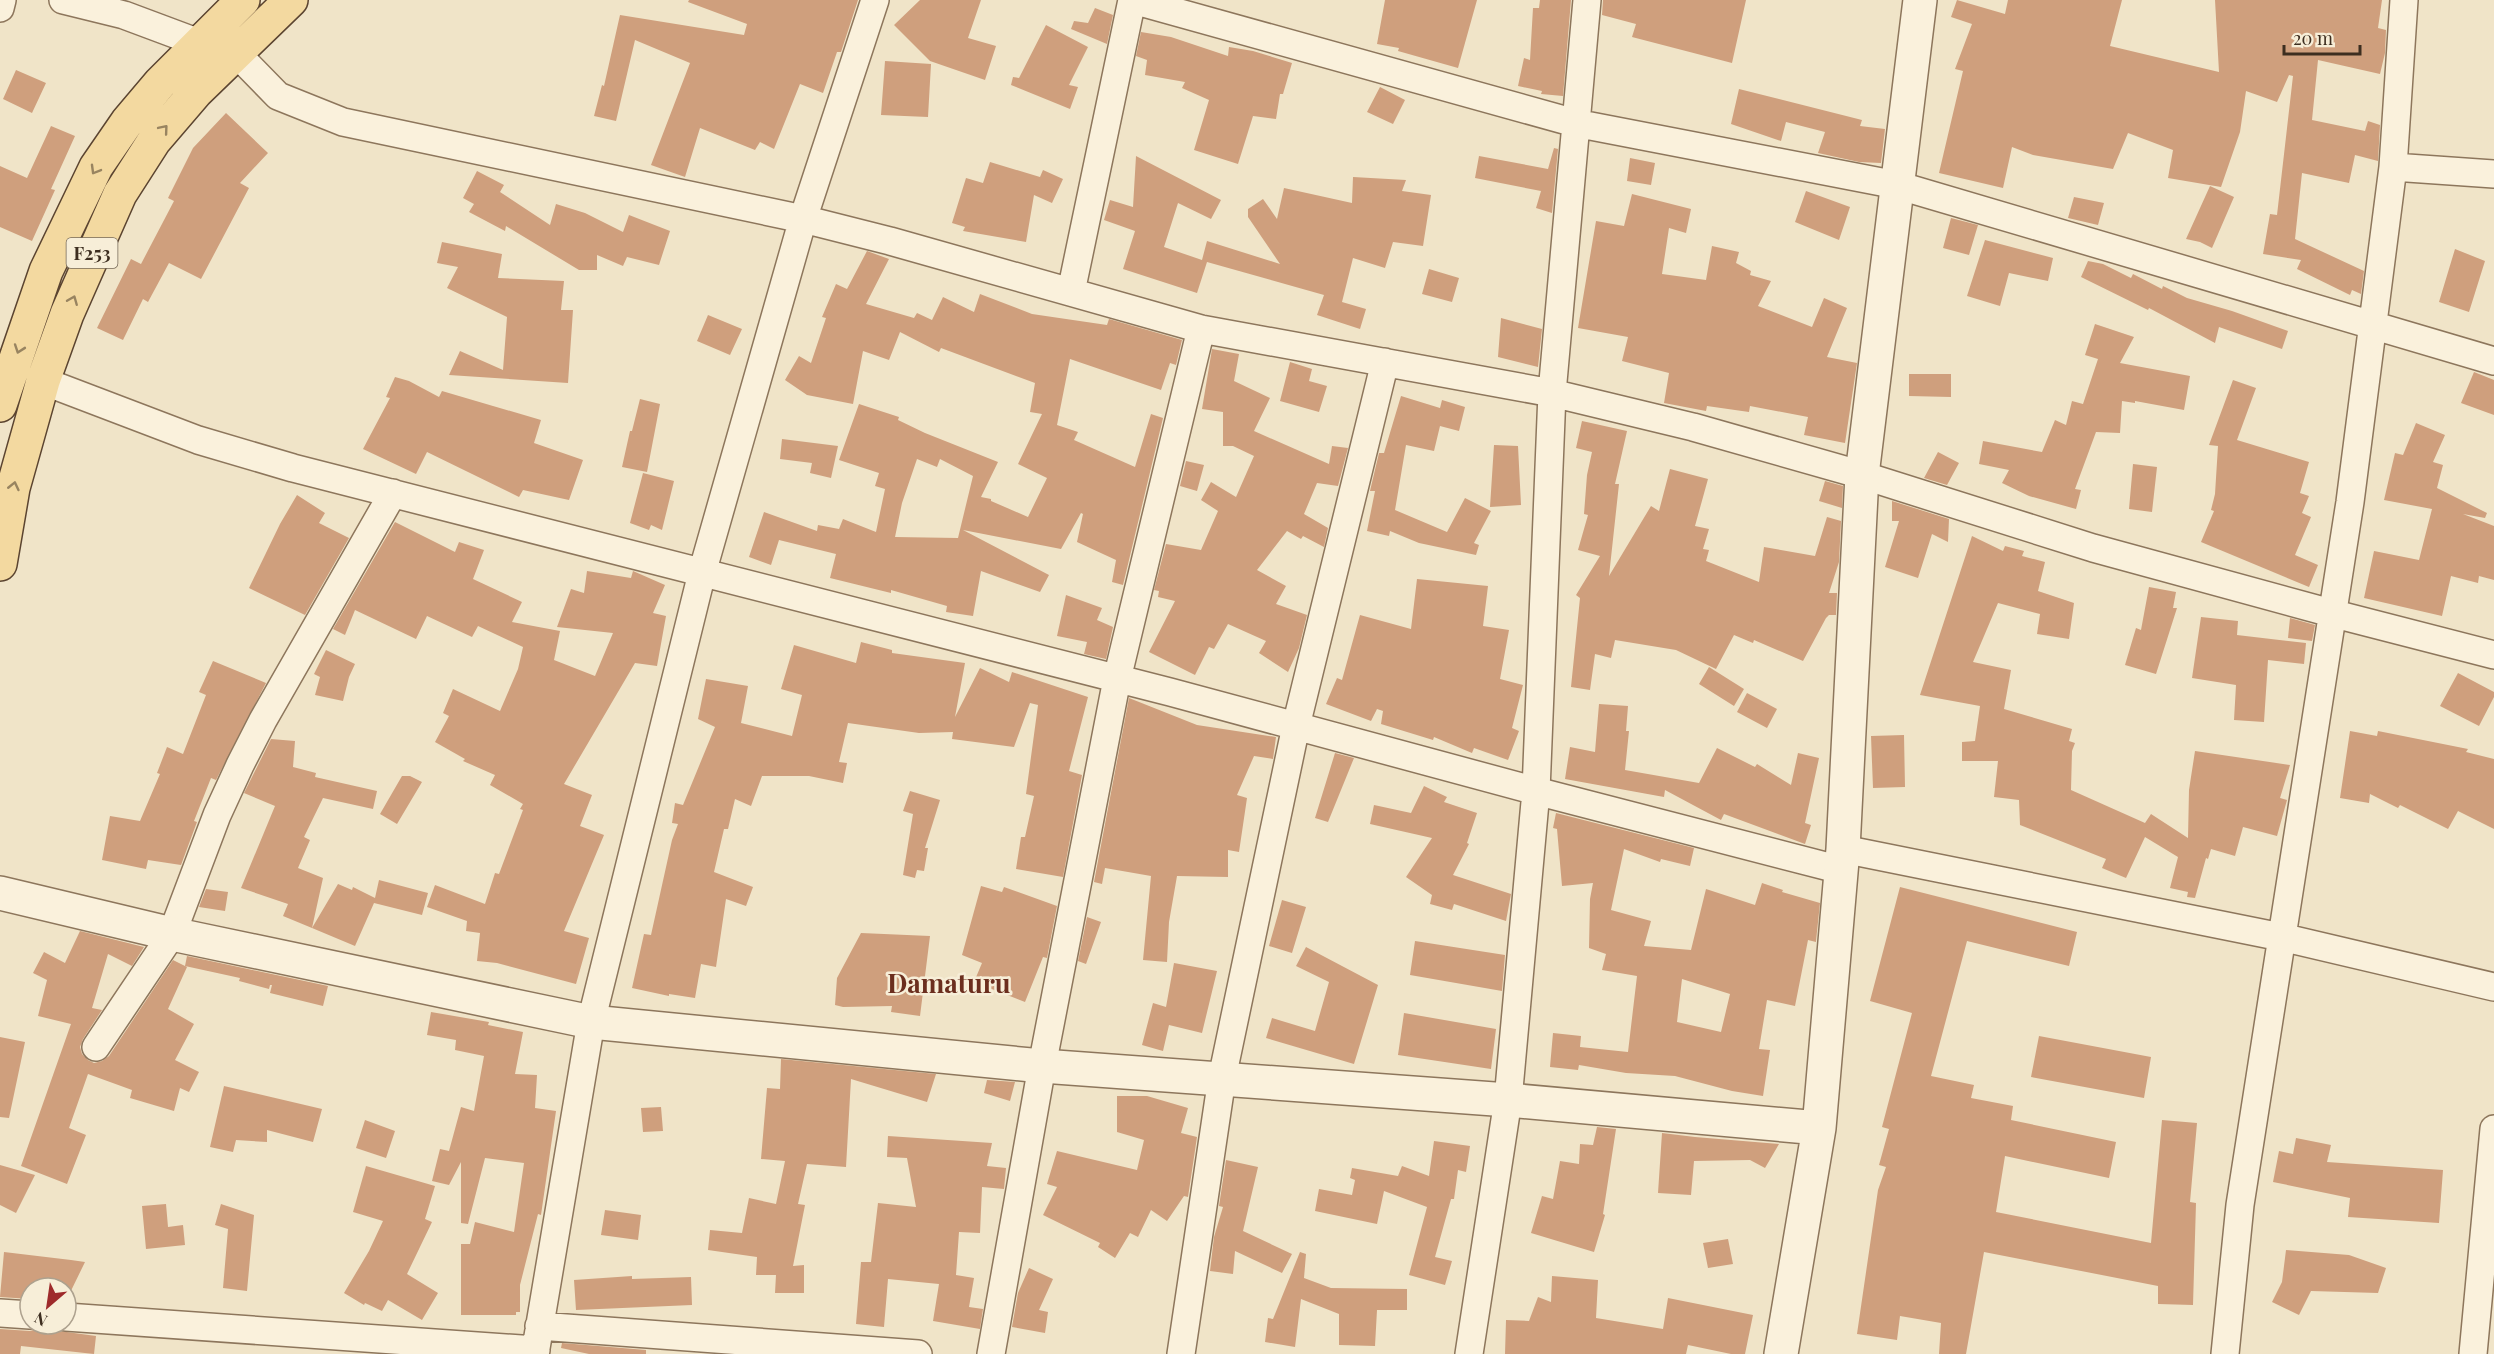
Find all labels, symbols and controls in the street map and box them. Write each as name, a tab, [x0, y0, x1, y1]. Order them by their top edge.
scale bar	[2284, 18, 2360, 56]
text: 20 m	[2293, 26, 2333, 50]
one-way arrow	[157, 125, 168, 136]
one-way arrow	[90, 164, 102, 174]
road number: F253	[66, 238, 118, 268]
one-way arrow	[66, 296, 78, 307]
one-way arrow	[13, 343, 26, 354]
one-way arrow	[7, 481, 20, 491]
district label: Damaturu	[887, 965, 1011, 1000]
north arrow	[18, 1276, 78, 1336]
text: N	[30, 1307, 51, 1332]

